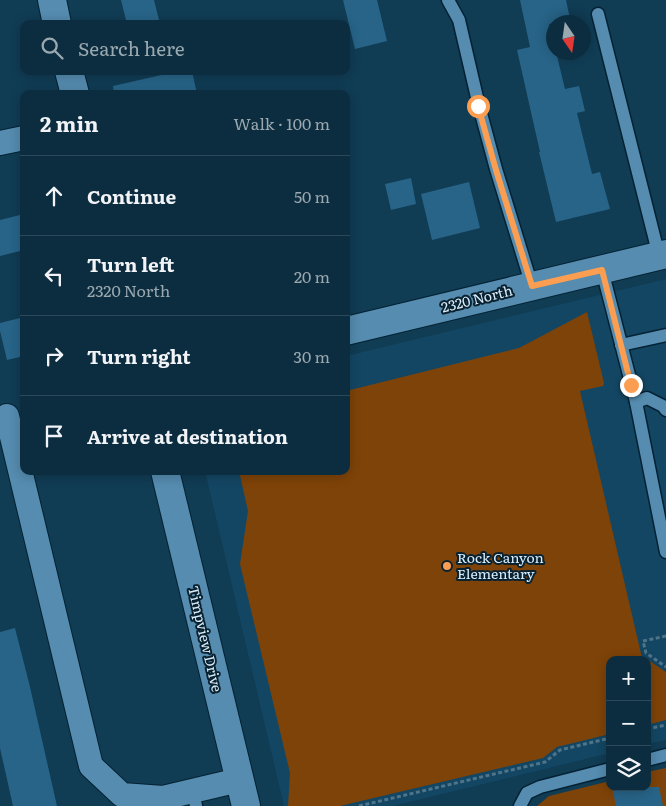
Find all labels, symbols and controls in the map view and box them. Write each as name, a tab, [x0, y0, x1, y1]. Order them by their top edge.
north arrow	[546, 15, 591, 60]
search box	[20, 20, 350, 75]
icon: search	[38, 34, 66, 62]
text: Search here	[78, 34, 185, 62]
route start	[467, 95, 490, 118]
text: 2 min	[40, 107, 99, 138]
text: Walk · 100 m	[234, 111, 330, 135]
icon: ahead	[40, 182, 68, 210]
text: Continue	[87, 182, 176, 210]
text: 50 m	[294, 184, 330, 208]
text: Turn left	[87, 250, 174, 278]
icon: left	[40, 262, 68, 290]
text: 20 m	[294, 264, 330, 288]
text: 2320 North	[87, 278, 170, 302]
street label: 2320 North	[439, 280, 515, 317]
icon: right	[40, 342, 68, 370]
text: Turn right	[87, 342, 191, 370]
text: 30 m	[293, 344, 330, 368]
route end	[620, 374, 643, 397]
icon: arrive	[40, 422, 68, 450]
text: Arrive at destination	[87, 422, 288, 450]
place label: Rock Canyon Elementary	[457, 547, 544, 583]
marker: Rock Canyon Elementary	[441, 560, 453, 572]
street label: Timpview Drive	[184, 584, 228, 694]
map controls	[606, 656, 651, 791]
button: +	[606, 656, 651, 701]
button: −	[606, 701, 651, 746]
button: layers	[606, 746, 651, 791]

